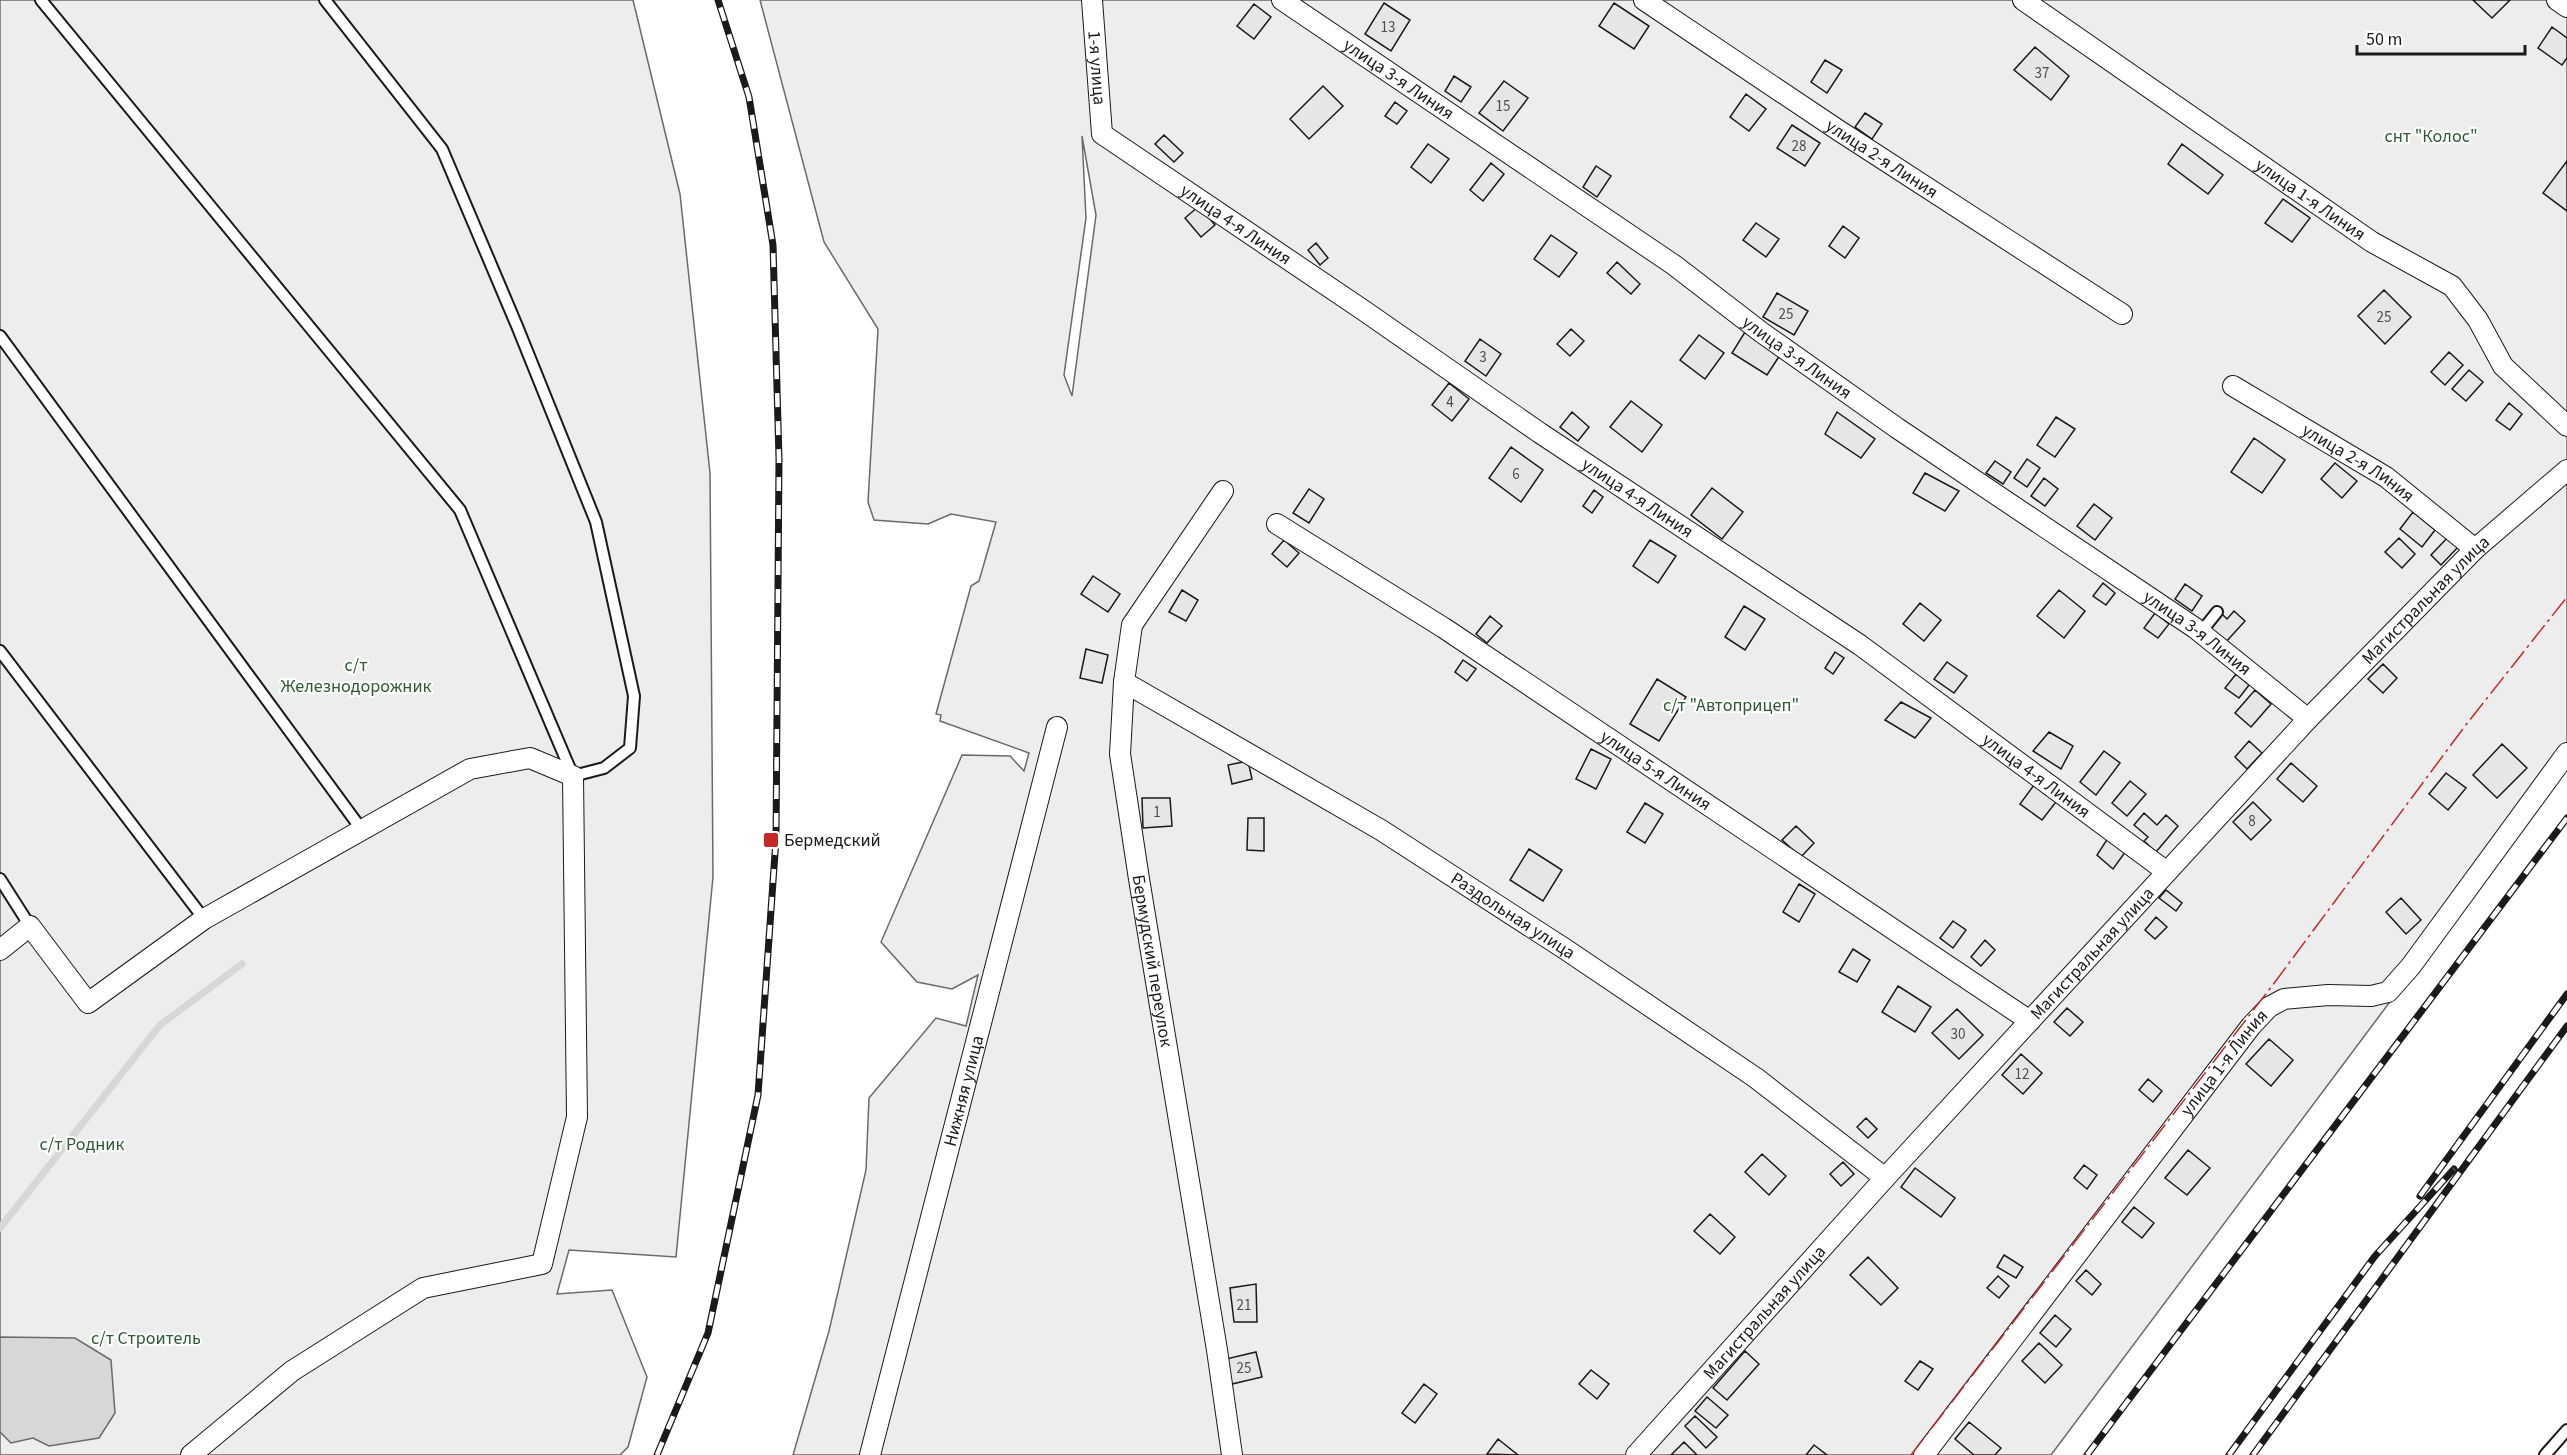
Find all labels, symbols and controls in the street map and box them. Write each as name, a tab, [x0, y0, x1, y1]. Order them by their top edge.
house number: 13	[1381, 17, 1395, 38]
scale bar	[2357, 18, 2525, 56]
text: 50 m	[2366, 27, 2402, 52]
street label: 1-я улица	[1082, 30, 1112, 106]
street label: улица 3-я Линия	[1338, 32, 1459, 125]
house number: 37	[2035, 63, 2049, 84]
house number: 15	[1496, 96, 1510, 117]
street label: улица 2-я Линия	[1821, 113, 1943, 204]
park label: снт "Колос"	[2384, 124, 2478, 149]
house number: 28	[1792, 136, 1806, 157]
street label: улица 1-я Линия	[2250, 152, 2371, 247]
street label: улица 4-я Линия	[1175, 178, 1297, 271]
house number: 25	[1779, 304, 1793, 325]
house number: 25	[2377, 307, 2391, 328]
street label: улица 3-я Линия	[1737, 310, 1857, 405]
house number: 3	[1479, 347, 1487, 368]
house number: 4	[1446, 392, 1454, 413]
street label: улица 2-я Линия	[2297, 417, 2420, 508]
street label: улица 4-я Линия	[1577, 452, 1699, 544]
house number: 6	[1512, 464, 1520, 485]
street label: Магистральная улица	[2356, 530, 2495, 670]
street label: улица 3-я Линия	[2138, 584, 2257, 681]
park label: с/т Железнодорожник	[281, 653, 432, 699]
park label: с/т "Автоприцеп"	[1663, 693, 1799, 718]
street label: улица 5-я Линия	[1595, 724, 1717, 817]
street label: улица 4-я Линия	[1977, 727, 2096, 824]
house number: 1	[1153, 802, 1161, 823]
house number: 8	[2248, 811, 2256, 832]
place label: Бермедский	[784, 828, 881, 853]
marker: Бермедский	[762, 831, 780, 849]
street label: Раздольная улица	[1446, 866, 1580, 965]
street label: Бермудский переулок	[1126, 873, 1179, 1049]
street label: Магистральная улица	[2024, 881, 2160, 1025]
street label: улица 1-я Линия	[2174, 1003, 2273, 1121]
house number: 30	[1951, 1024, 1965, 1045]
street label: Нижняя улица	[937, 1033, 990, 1149]
house number: 12	[2015, 1064, 2029, 1085]
park label: с/т Родник	[40, 1132, 125, 1157]
street label: Магистральная улица	[1697, 1240, 1831, 1385]
house number: 21	[1237, 1295, 1251, 1316]
park label: с/т Строитель	[91, 1326, 201, 1351]
house number: 25	[1237, 1358, 1251, 1379]

